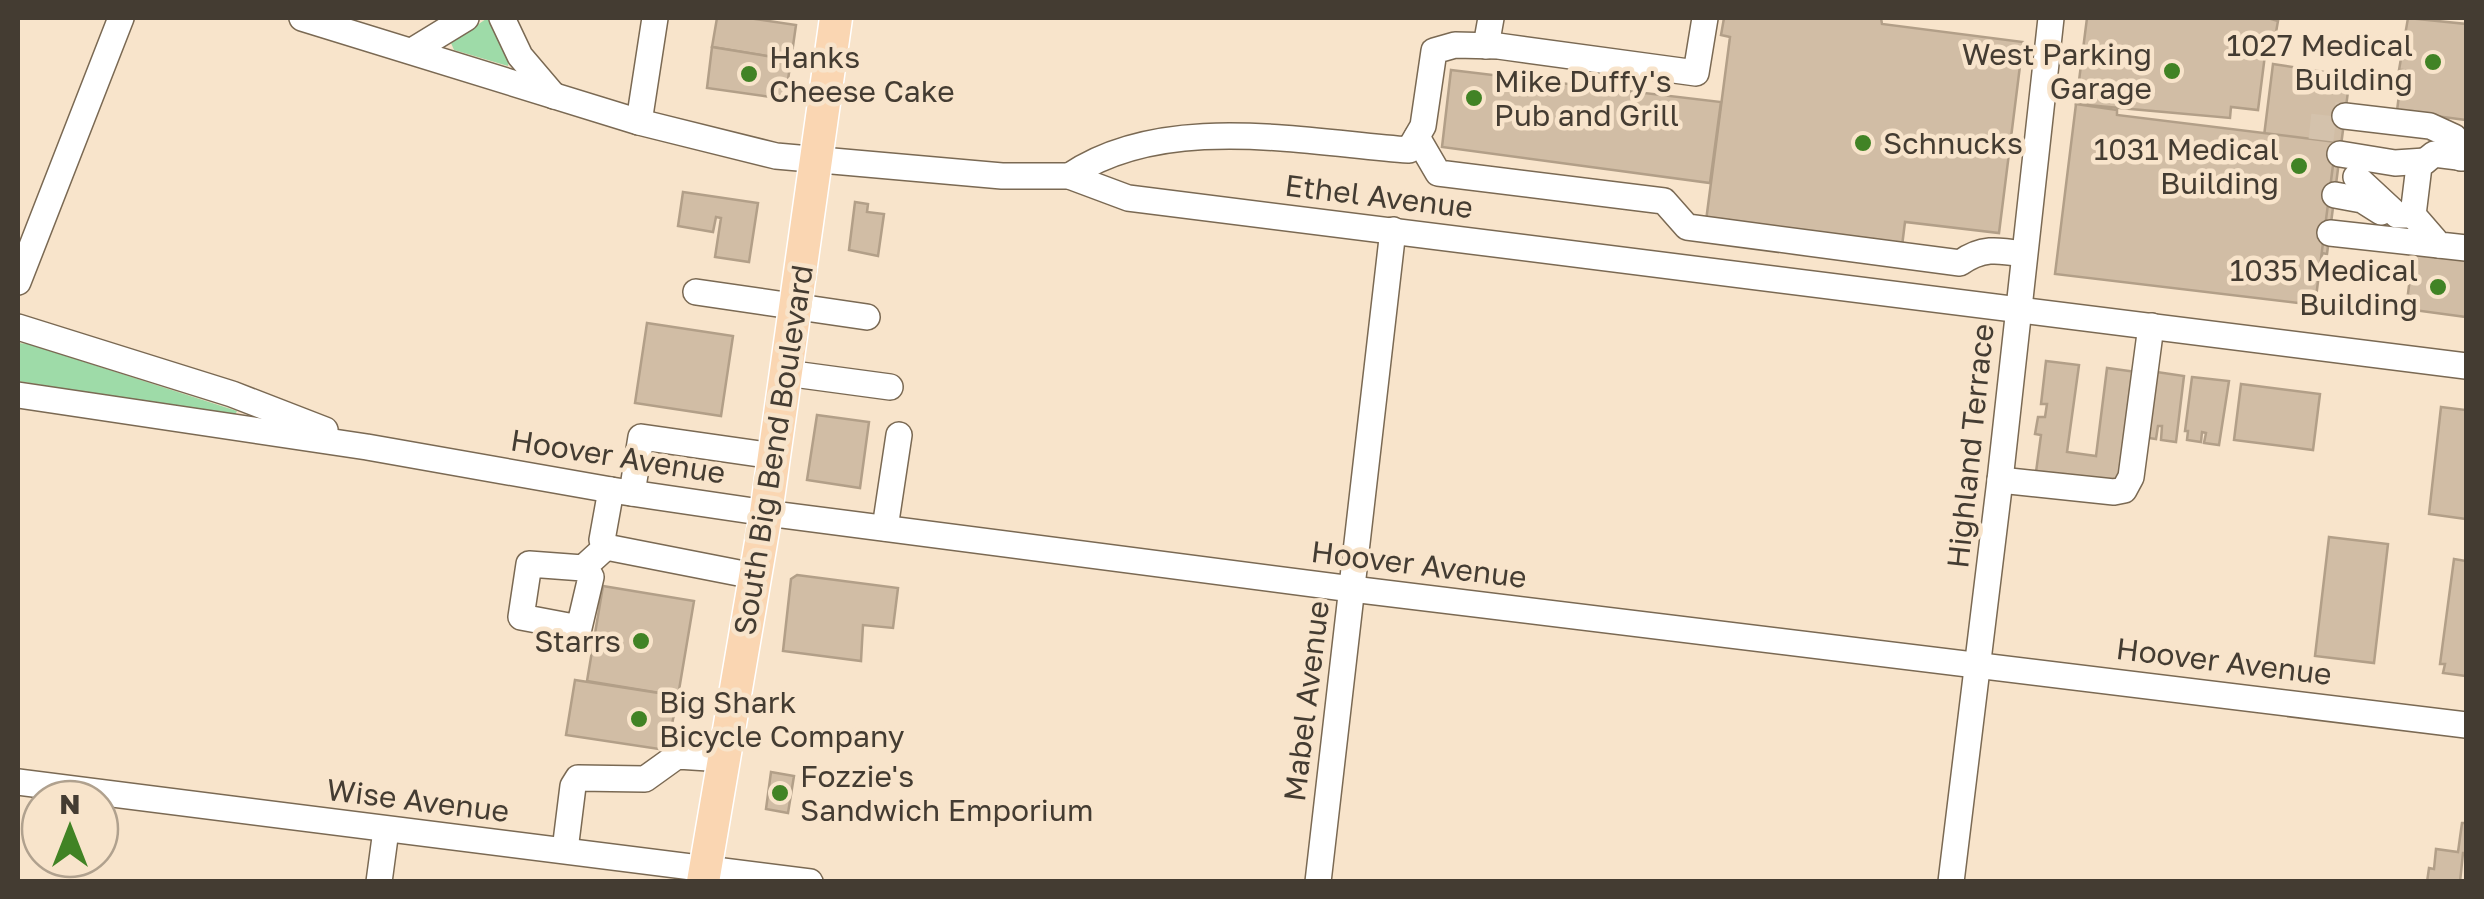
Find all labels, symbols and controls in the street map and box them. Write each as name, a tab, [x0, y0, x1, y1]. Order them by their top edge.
place label: 1027 Medical Building	[2226, 27, 2413, 97]
place label: West Parking Garage	[1962, 36, 2152, 106]
place label: Hanks Cheese Cake	[769, 39, 955, 109]
marker: 1027 Medical Building	[2422, 51, 2444, 73]
marker: West Parking Garage	[2161, 60, 2183, 82]
marker: Hanks Cheese Cake	[738, 63, 760, 85]
place label: Mike Duffy's Pub and Grill	[1494, 63, 1679, 133]
marker: Mike Duffy's Pub and Grill	[1463, 87, 1485, 109]
place label: Schnucks	[1883, 125, 2023, 161]
place label: 1031 Medical Building	[2094, 131, 2279, 201]
marker: Schnucks	[1852, 132, 1874, 154]
marker: 1031 Medical Building	[2288, 155, 2310, 177]
street label: Ethel Avenue	[1283, 167, 1475, 225]
place label: 1035 Medical Building	[2230, 252, 2418, 322]
street label: South Big Bend Boulevard	[726, 262, 820, 638]
marker: 1035 Medical Building	[2427, 276, 2449, 298]
street label: Highland Terrace	[1939, 322, 2001, 570]
street label: Hoover Avenue	[508, 421, 728, 491]
street label: Hoover Avenue	[1309, 533, 1529, 595]
street label: Mabel Avenue	[1276, 599, 1336, 803]
place label: Starrs	[534, 623, 621, 659]
marker: Starrs	[630, 630, 652, 652]
street label: Hoover Avenue	[2114, 630, 2334, 692]
place label: Big Shark Bicycle Company	[659, 684, 905, 754]
marker: Big Shark Bicycle Company	[628, 708, 650, 730]
place label: Fozzie's Sandwich Emporium	[800, 758, 1093, 828]
street label: Wise Avenue	[325, 771, 511, 829]
north arrow	[20, 779, 120, 879]
marker: Fozzie's Sandwich Emporium	[769, 782, 791, 804]
text: N	[59, 787, 81, 820]

